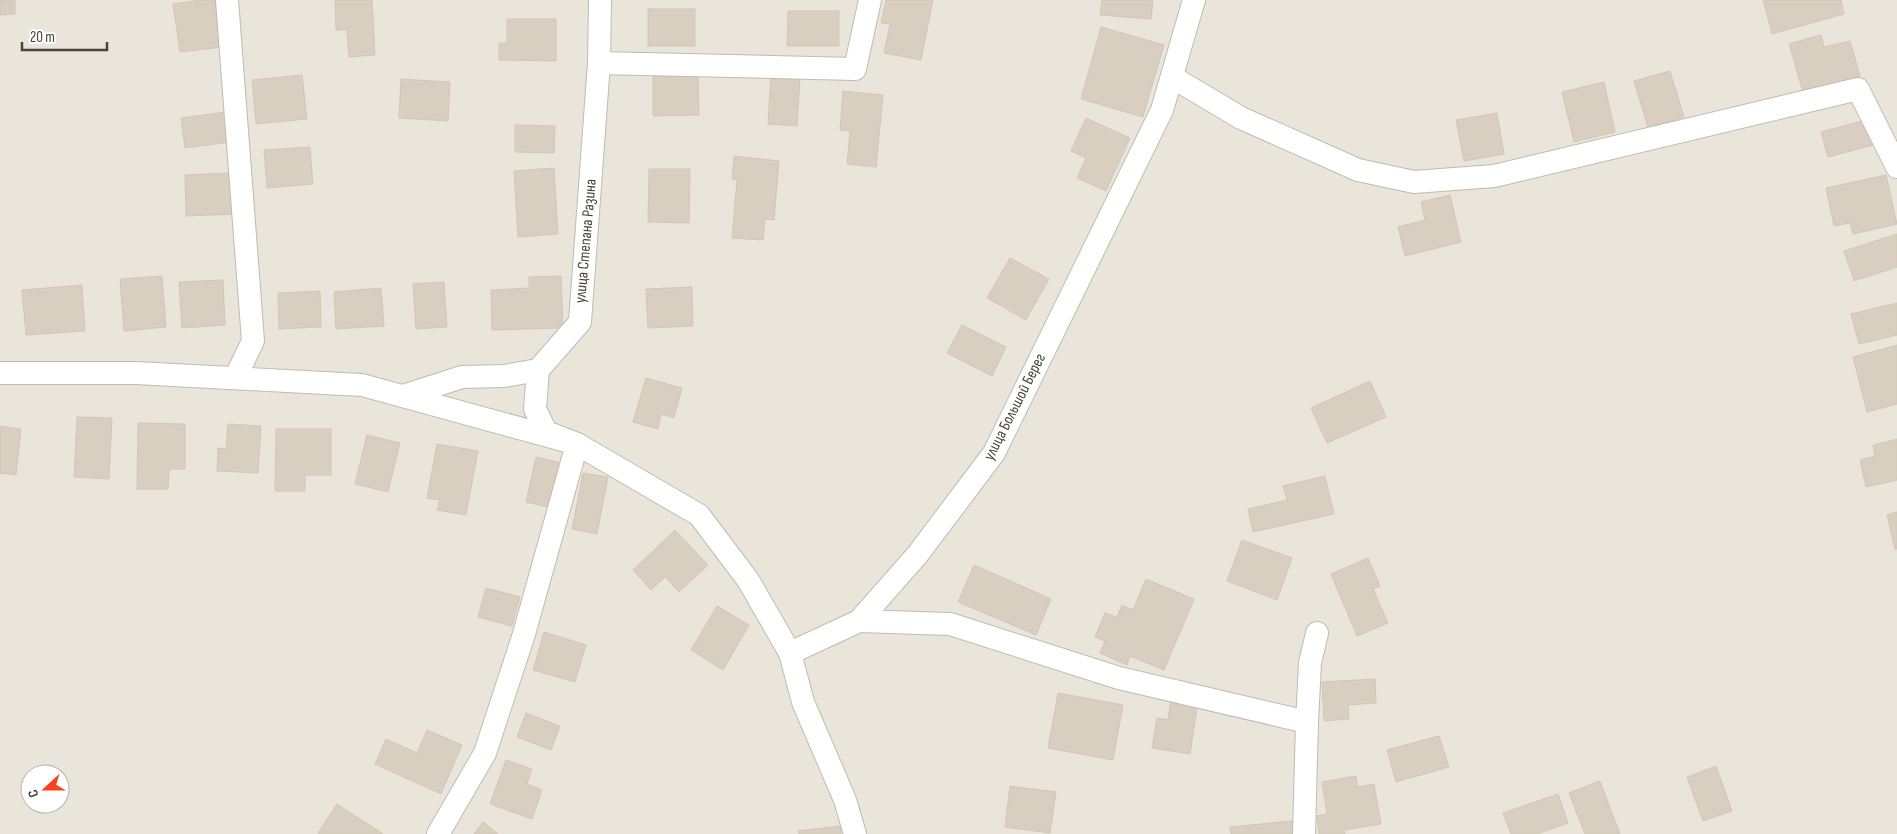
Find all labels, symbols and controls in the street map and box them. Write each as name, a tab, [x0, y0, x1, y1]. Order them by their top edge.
scale bar	[22, 20, 108, 52]
text: 20 m	[30, 28, 55, 47]
street label: улица Степана Разина	[571, 178, 601, 304]
street label: улица Большой Берег	[980, 350, 1050, 464]
north arrow	[20, 764, 70, 814]
text: С	[24, 787, 43, 800]

